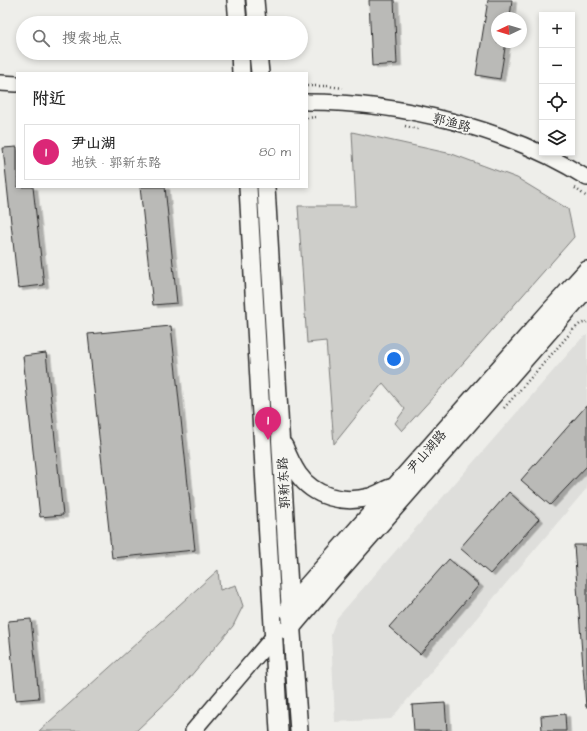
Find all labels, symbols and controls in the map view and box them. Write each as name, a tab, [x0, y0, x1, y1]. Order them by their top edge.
north arrow	[491, 12, 527, 48]
map controls	[539, 12, 575, 156]
button: +	[539, 12, 575, 48]
search box	[16, 16, 308, 60]
icon: search	[30, 27, 52, 49]
text: 搜索地点	[62, 28, 122, 49]
button: −	[539, 48, 575, 84]
button: locate	[539, 84, 575, 120]
text: 附近	[32, 87, 66, 111]
street label: 郭渔路	[431, 109, 473, 137]
button: layers	[539, 120, 575, 156]
text: 尹山湖	[71, 133, 116, 154]
text: 1	[45, 143, 47, 161]
text: 80 m	[259, 143, 291, 161]
text: 地铁 · 郭新东路	[71, 154, 161, 172]
your location	[384, 349, 404, 369]
pin: 1	[255, 407, 281, 440]
street label: 尹山湖路	[403, 426, 451, 477]
street label: 郭新东路	[274, 457, 294, 509]

